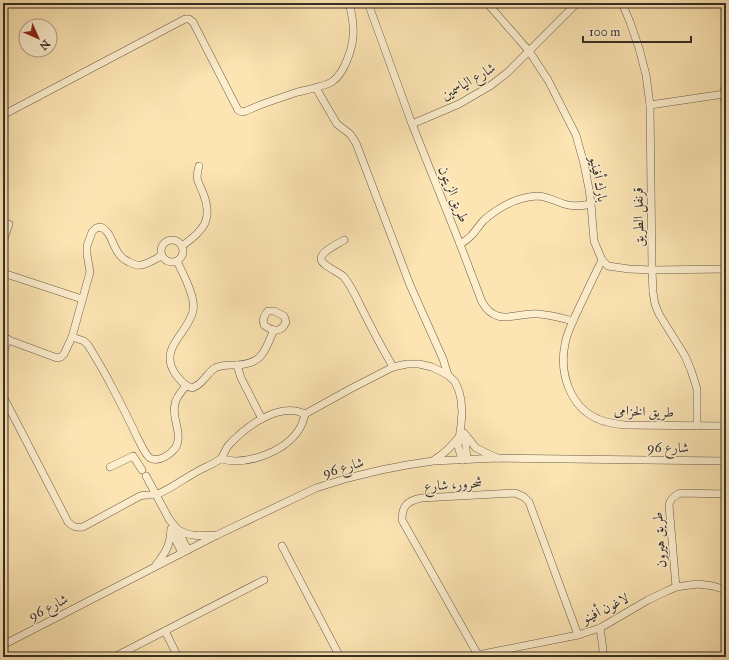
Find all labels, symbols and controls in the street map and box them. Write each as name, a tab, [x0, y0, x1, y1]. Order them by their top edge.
north arrow	[18, 18, 58, 58]
scale bar	[583, 18, 691, 44]
text: 100 m	[589, 25, 620, 39]
text: N	[36, 37, 53, 53]
street label: شارع الياسمين	[438, 59, 500, 106]
street label: بارك أفينيو	[585, 152, 613, 204]
street label: طريق الزيتون	[435, 164, 473, 225]
street label: قرنفل الطريق	[629, 187, 650, 247]
street label: طريق الخزامى	[614, 402, 675, 421]
street label: شارع 96	[647, 439, 689, 459]
street label: شارع 96	[321, 454, 367, 484]
street label: شحرور، شارع	[423, 474, 483, 498]
street label: طريق هيرون	[649, 511, 670, 569]
street label: لاغون أفينو	[576, 588, 632, 628]
street label: شارع 96	[26, 590, 72, 627]

